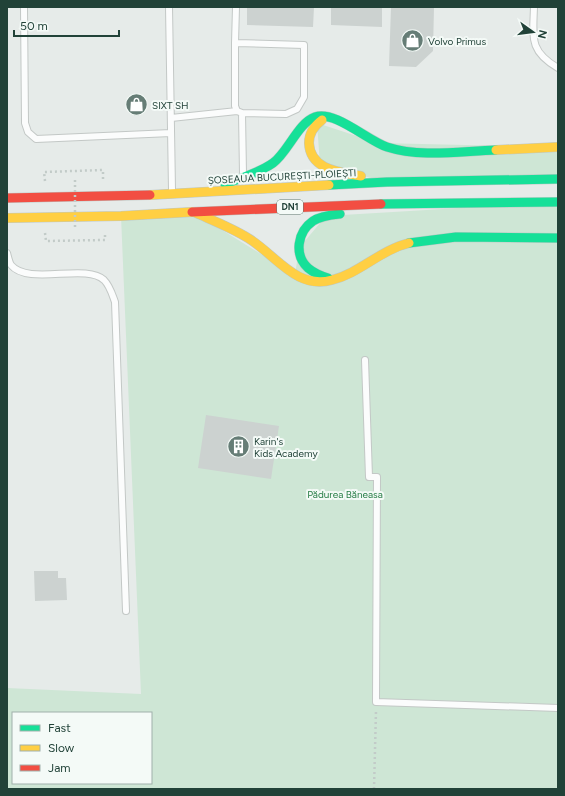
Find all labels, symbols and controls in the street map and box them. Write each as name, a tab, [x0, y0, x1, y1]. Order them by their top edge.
scale bar	[14, 12, 119, 38]
north arrow	[513, 12, 553, 52]
text: 50 m	[20, 19, 48, 33]
shop icon: Volvo Primus	[400, 28, 426, 54]
text: N	[535, 29, 550, 40]
place label: Volvo Primus	[428, 35, 486, 48]
shop icon: SIXT SH	[124, 92, 150, 118]
place label: SIXT SH	[152, 99, 189, 112]
street label: ȘOSEAUA BUCUREȘTI-PLOIEȘTI	[207, 166, 357, 187]
road number: DN1	[277, 200, 303, 214]
building icon: Karin's Kids Academy	[225, 434, 251, 460]
place label: Karin's Kids Academy	[254, 435, 318, 460]
park label: Pădurea Băneasa	[307, 488, 383, 501]
legend	[12, 712, 152, 784]
text: Fast	[48, 721, 71, 735]
text: Slow	[48, 741, 75, 755]
text: Jam	[48, 761, 71, 775]

